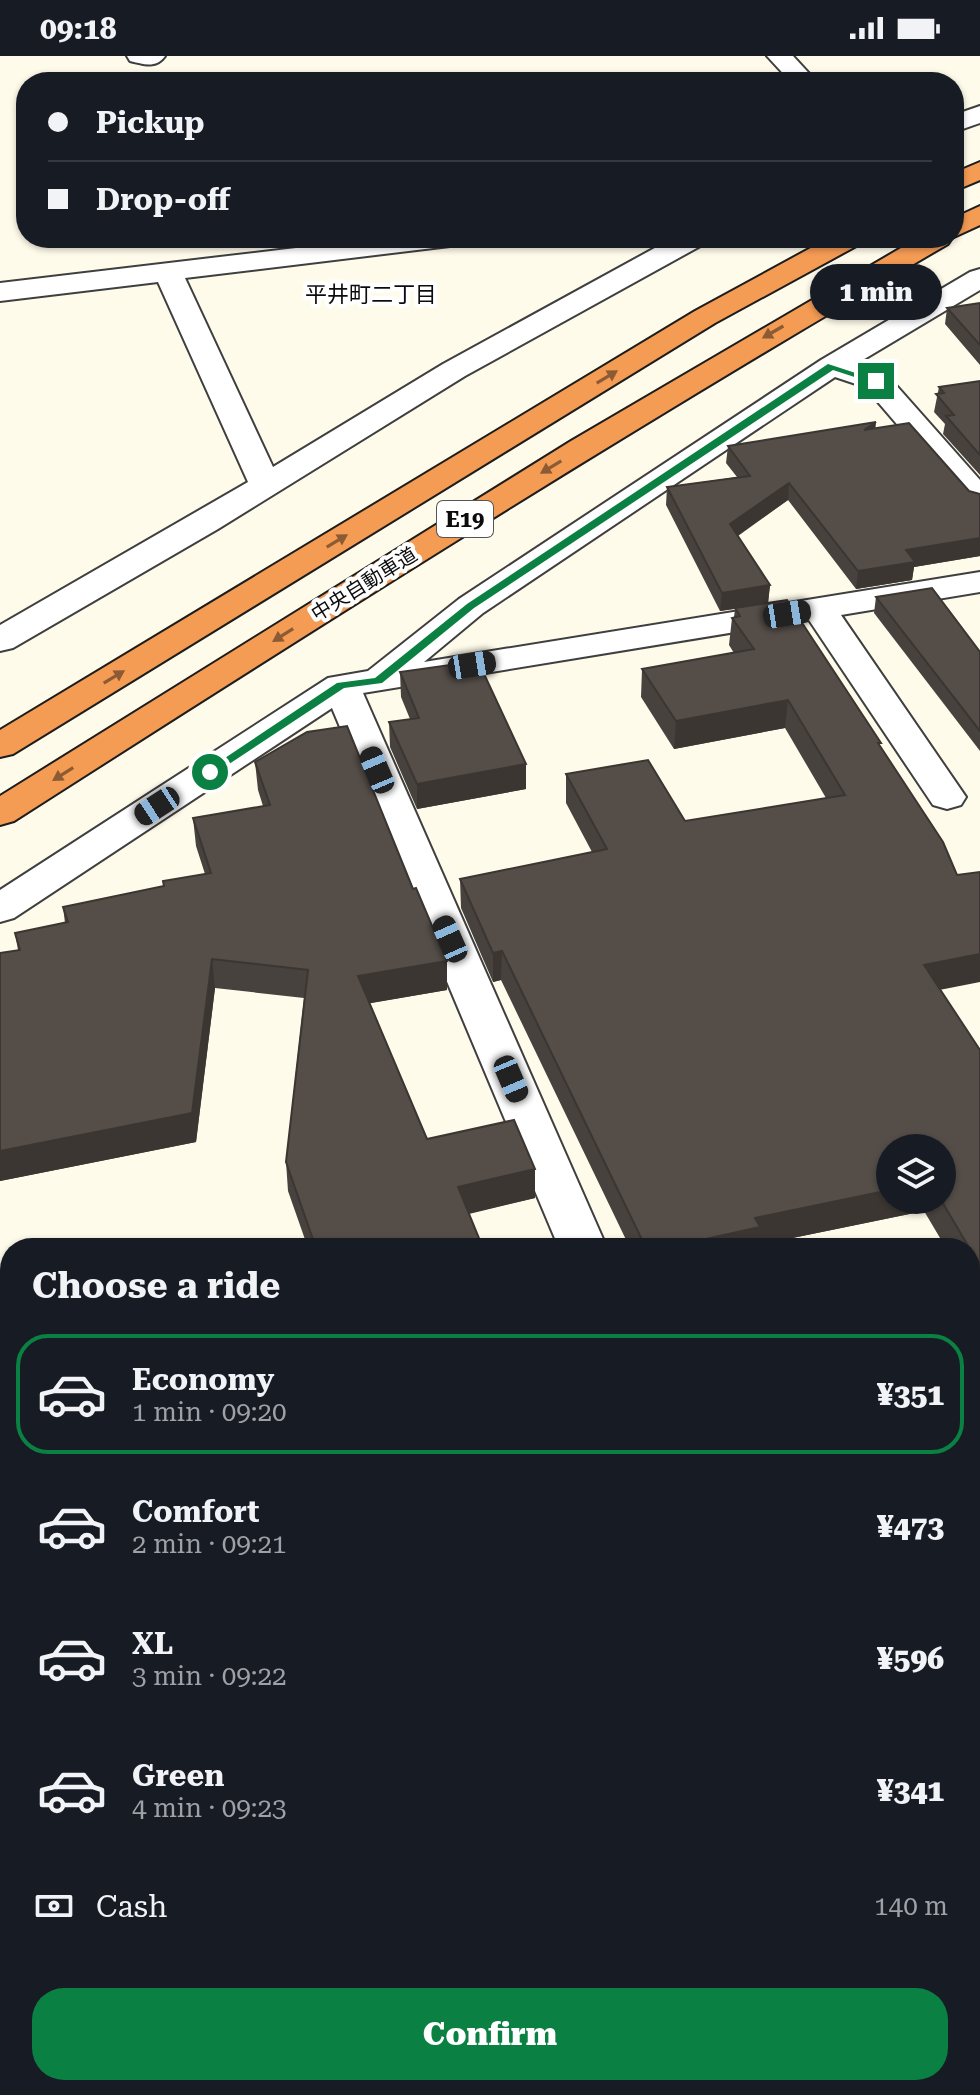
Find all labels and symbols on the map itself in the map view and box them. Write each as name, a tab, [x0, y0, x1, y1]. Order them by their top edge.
callout: 1 min	[810, 265, 942, 321]
district label: 平井町二丁目	[305, 282, 437, 307]
one-way arrow	[762, 325, 784, 339]
route end	[858, 363, 894, 399]
one-way arrow	[595, 370, 618, 385]
one-way arrow	[540, 460, 562, 474]
road number: E19	[437, 501, 493, 537]
one-way arrow	[326, 535, 348, 549]
street label: 中央自動車道	[307, 542, 421, 626]
car	[761, 598, 813, 630]
one-way arrow	[272, 627, 294, 641]
car	[446, 649, 498, 681]
one-way arrow	[104, 669, 125, 684]
car	[357, 743, 397, 797]
route start	[192, 754, 228, 790]
one-way arrow	[52, 766, 74, 780]
car	[130, 783, 184, 829]
car	[429, 912, 471, 966]
car	[491, 1052, 531, 1106]

